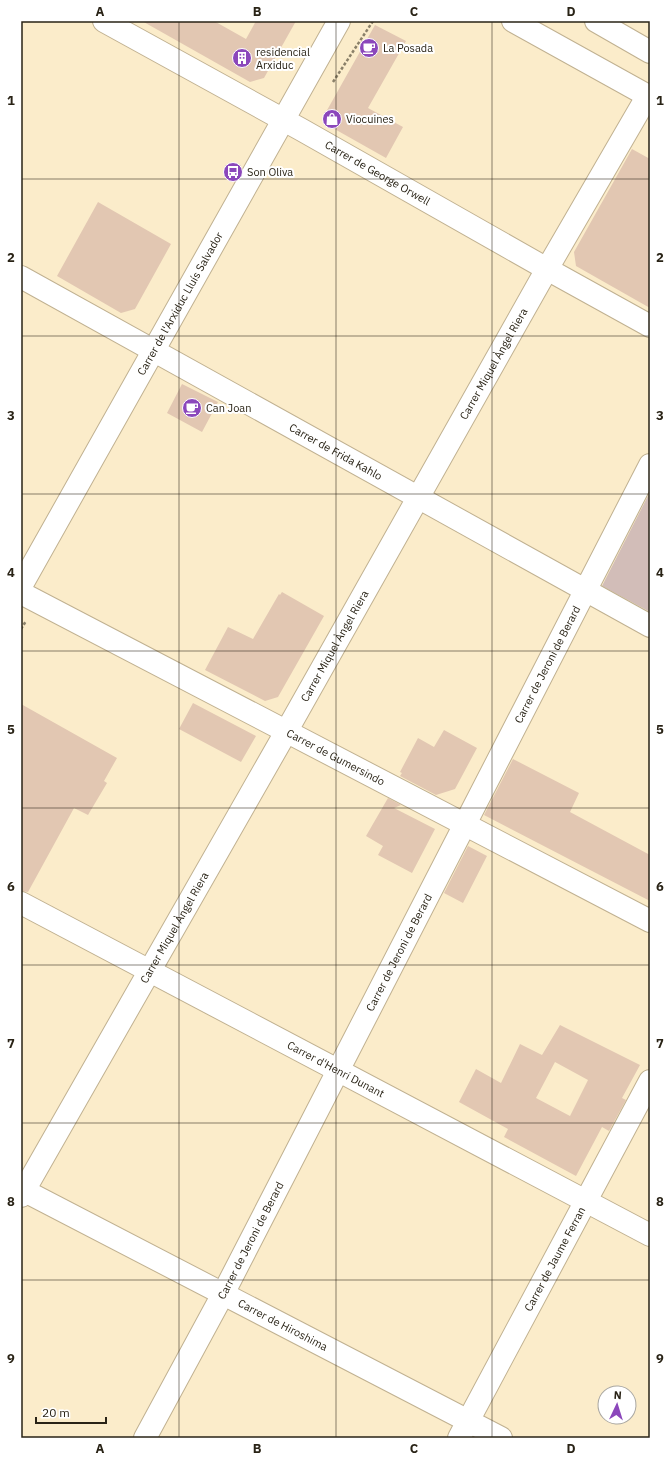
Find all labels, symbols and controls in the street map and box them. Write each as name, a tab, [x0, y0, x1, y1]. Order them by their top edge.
text: A	[96, 3, 105, 20]
text: B	[253, 3, 262, 20]
text: C	[410, 3, 419, 20]
text: D	[566, 3, 576, 20]
cafe icon: La Posada	[358, 37, 380, 59]
place label: La Posada	[383, 41, 433, 55]
place label: residencial Arxiduc	[256, 45, 310, 72]
building icon: residencial Arxiduc	[231, 47, 253, 69]
text: 1	[7, 92, 15, 109]
text: 1	[656, 92, 664, 109]
shop icon: Viocuines	[321, 108, 343, 130]
place label: Viocuines	[346, 112, 394, 126]
street label: Carrer de George Orwell	[323, 138, 433, 208]
bus stop icon: Son Oliva	[222, 161, 244, 183]
place label: Son Oliva	[247, 165, 293, 179]
street label: Carrer de l'Arxiduc Lluís Salvador	[134, 229, 226, 378]
text: 2	[7, 249, 15, 266]
text: 2	[656, 249, 664, 266]
street label: Carrer Miquel Àngel Riera	[457, 305, 531, 422]
cafe icon: Can Joan	[181, 397, 203, 419]
place label: Can Joan	[206, 401, 251, 415]
text: 3	[7, 407, 15, 424]
text: 3	[656, 407, 664, 424]
street label: Carrer de Frida Kahlo	[287, 420, 385, 483]
text: 4	[7, 564, 15, 581]
text: 4	[656, 564, 664, 581]
street label: Carrer Miquel Àngel Riera	[297, 588, 372, 704]
street label: Carrer de Jeroni de Berard	[511, 603, 583, 726]
text: 5	[7, 721, 15, 738]
text: 5	[656, 721, 664, 738]
street label: Carrer de Gumersindo	[284, 726, 387, 789]
street label: Carrer Miquel Àngel Riera	[137, 869, 212, 986]
text: 6	[7, 878, 15, 895]
text: 6	[656, 878, 664, 895]
street label: Carrer de Jeroni de Berard	[363, 891, 435, 1014]
text: 7	[7, 1035, 15, 1052]
text: 7	[656, 1035, 664, 1052]
street label: Carrer d'Henri Dunant	[285, 1038, 387, 1101]
street label: Carrer de Jeroni de Berard	[214, 1179, 287, 1302]
text: 8	[7, 1193, 15, 1210]
text: 8	[656, 1193, 664, 1210]
street label: Carrer de Jaume Ferran	[521, 1204, 588, 1314]
street label: Carrer de Hiroshima	[236, 1296, 330, 1354]
text: 9	[7, 1350, 15, 1367]
text: 9	[656, 1350, 664, 1367]
north arrow	[597, 1385, 637, 1425]
text: N	[613, 1388, 622, 1402]
scale bar	[36, 1399, 106, 1425]
text: 20 m	[42, 1405, 70, 1420]
text: A	[96, 1440, 105, 1457]
text: B	[253, 1440, 262, 1457]
text: C	[410, 1440, 419, 1457]
text: D	[566, 1440, 576, 1457]

